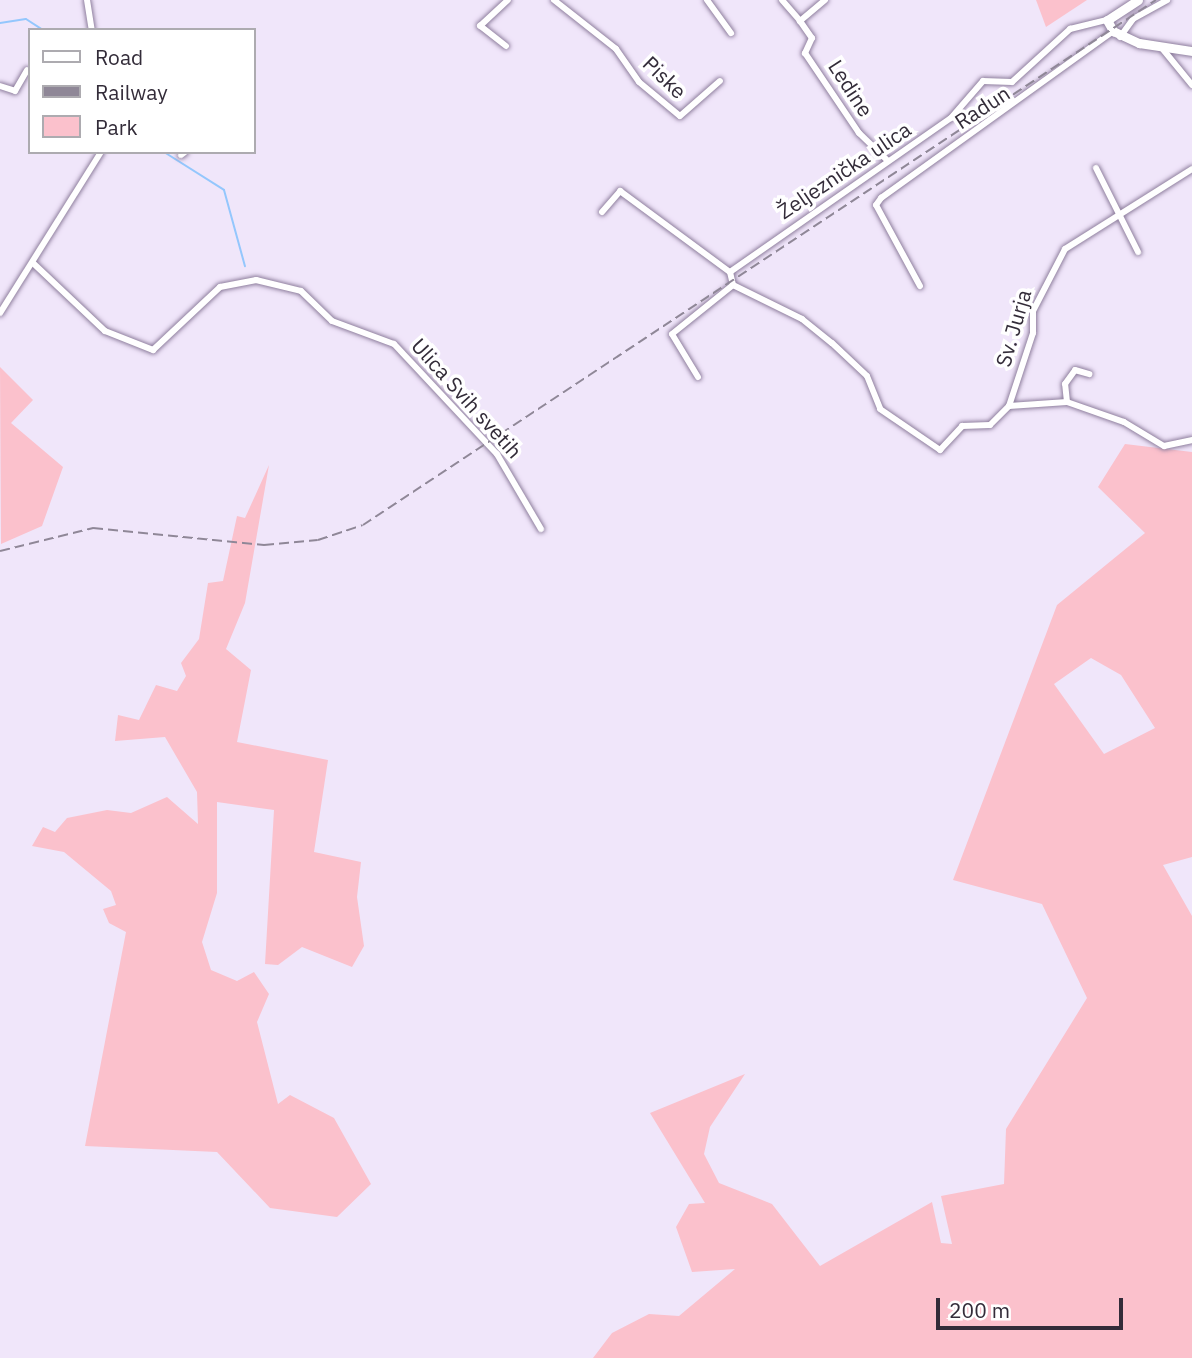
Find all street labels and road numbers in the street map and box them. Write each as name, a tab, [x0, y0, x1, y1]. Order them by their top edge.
street label: Piske	[638, 50, 692, 104]
street label: Ledine	[823, 55, 879, 121]
street label: Radun	[950, 80, 1014, 134]
street label: Željeznička ulica	[773, 116, 915, 224]
street label: Sv. Jurja	[990, 287, 1036, 369]
street label: Ulica Svih svetih	[407, 333, 527, 463]

